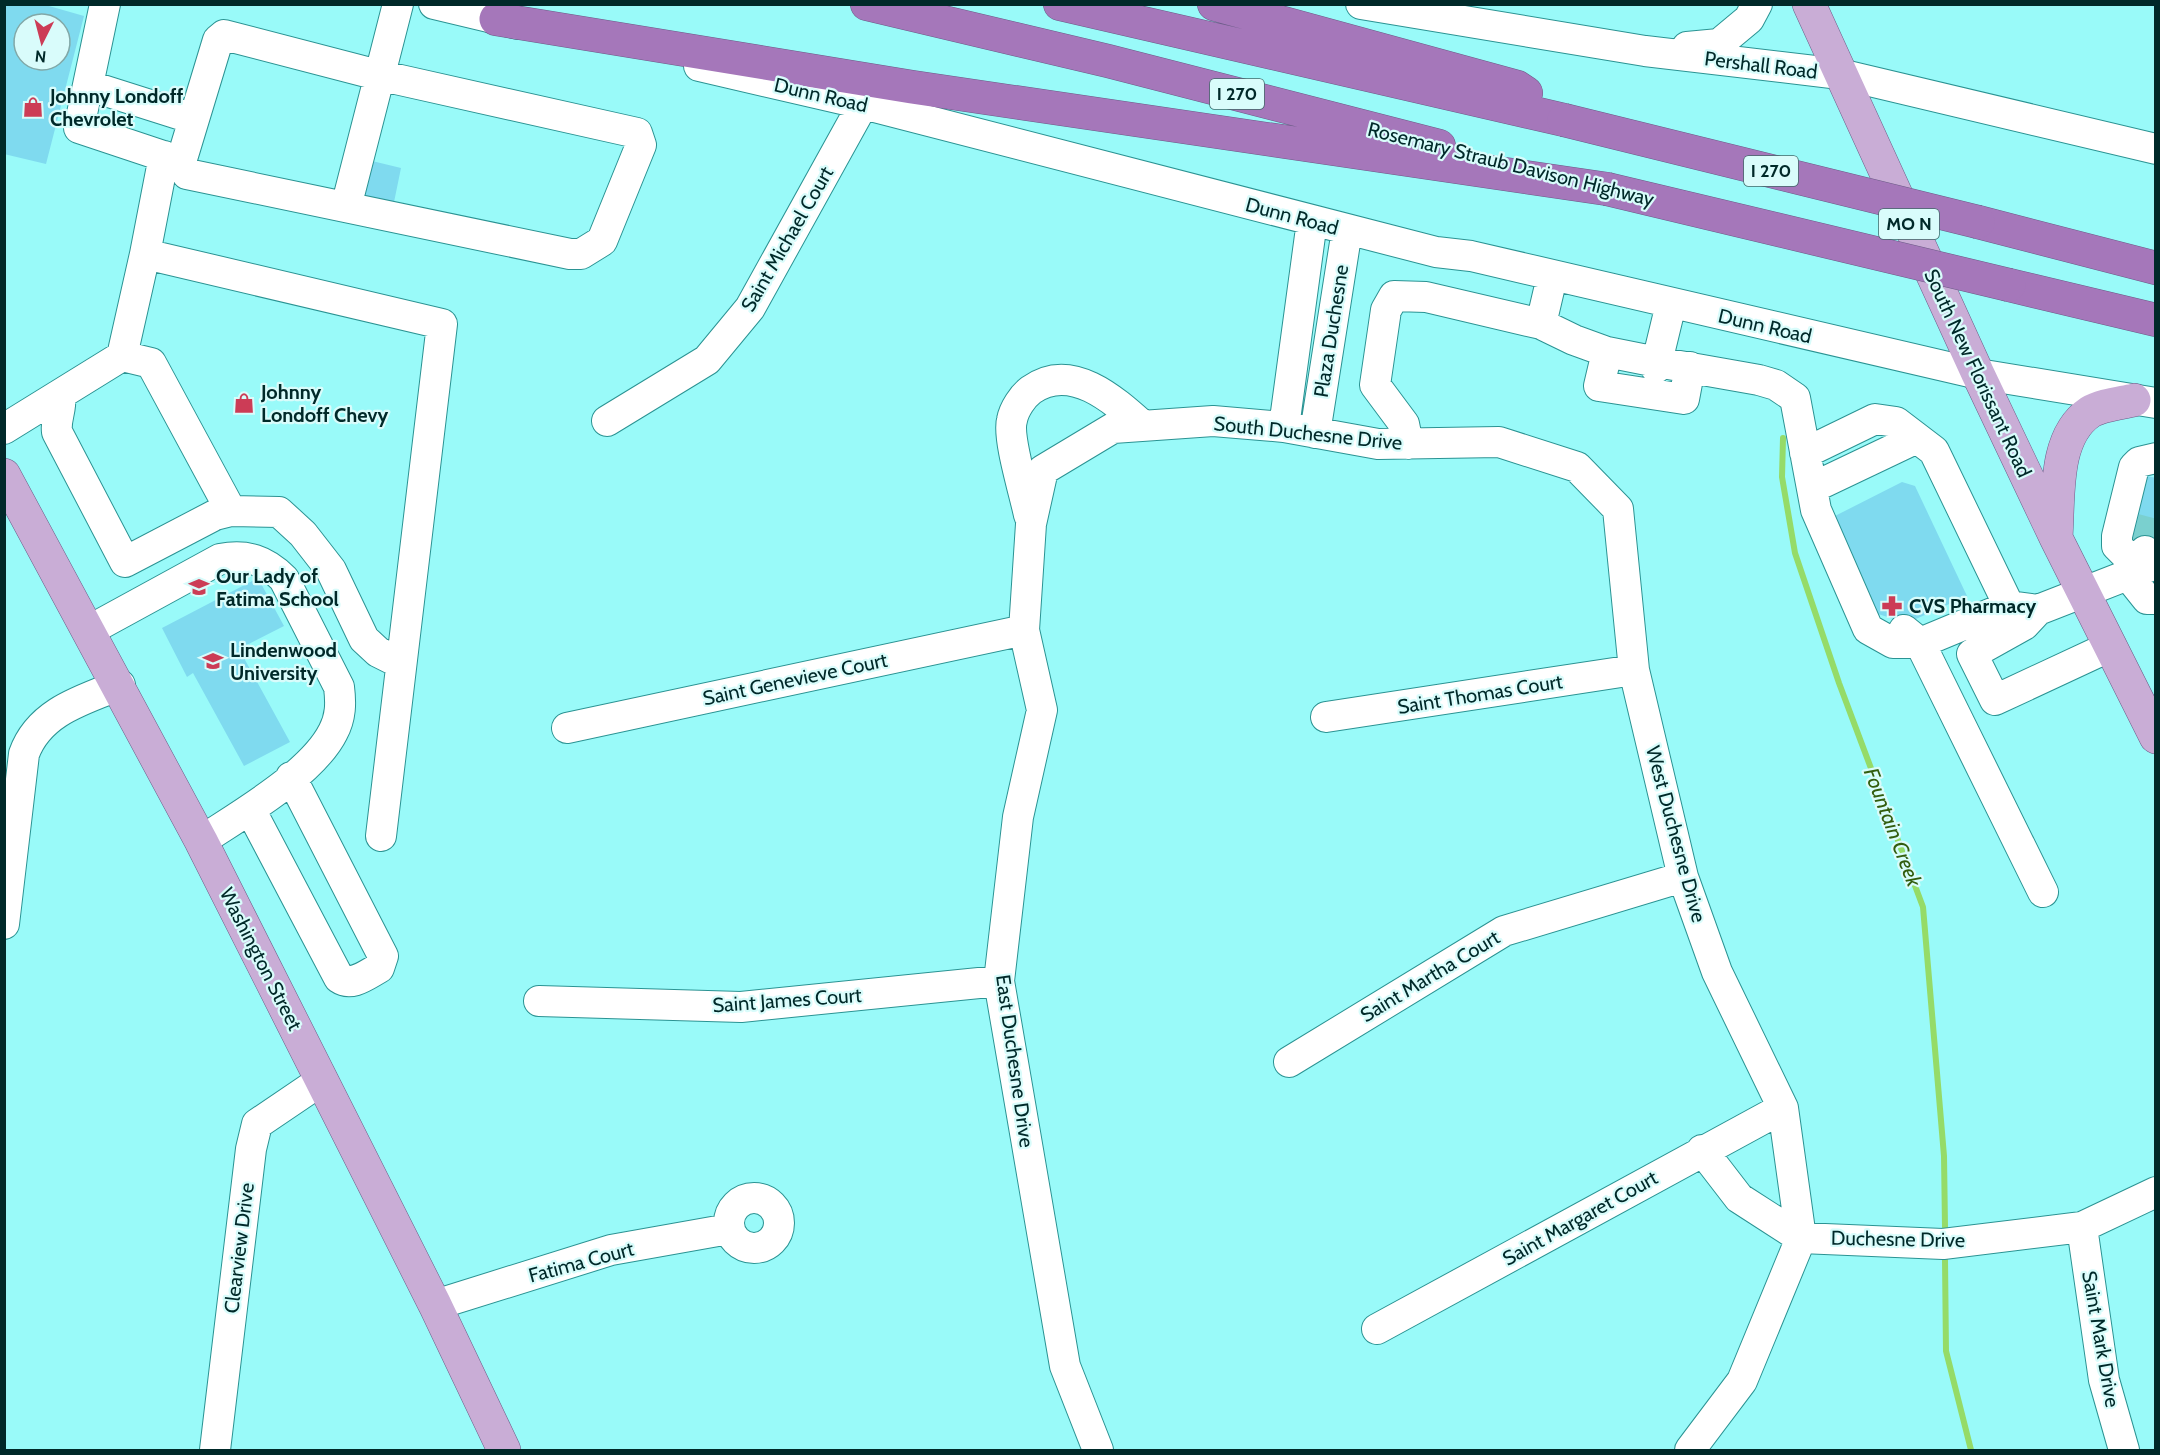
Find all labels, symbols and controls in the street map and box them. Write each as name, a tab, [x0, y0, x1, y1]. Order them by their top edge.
north arrow	[12, 12, 72, 72]
text: N	[34, 46, 47, 66]
street label: Pershall Road	[1703, 46, 1819, 84]
street label: Dunn Road	[772, 73, 870, 117]
road number: I 270	[1210, 79, 1264, 109]
place label: Johnny Londoff Chevrolet	[49, 84, 184, 131]
shop icon: Johnny Londoff Chevrolet	[21, 95, 45, 119]
street label: Rosemary Straub Davison Highway	[1365, 117, 1657, 211]
road number: I 270	[1744, 156, 1798, 186]
street label: Saint Michael Court	[736, 162, 838, 316]
street label: Dunn Road	[1243, 192, 1341, 240]
road number: MO N	[1879, 209, 1939, 239]
street label: Plaza Duchesne	[1309, 263, 1353, 399]
street label: South New Florissant Road	[1919, 265, 2037, 481]
street label: Dunn Road	[1716, 304, 1814, 348]
place label: Johnny Londoff Chevy	[260, 380, 388, 427]
shop icon: Johnny Londoff Chevy	[232, 391, 256, 415]
street label: South Duchesne Drive	[1213, 411, 1403, 455]
place label: Our Lady of Fatima School	[216, 564, 339, 611]
school or university icon: Our Lady of Fatima School	[187, 575, 211, 599]
pharmacy icon: CVS Pharmacy	[1880, 594, 1904, 618]
place label: CVS Pharmacy	[1909, 594, 2036, 618]
place label: Lindenwood University	[230, 638, 337, 685]
street label: Saint Genevieve Court	[701, 648, 890, 710]
school or university icon: Lindenwood University	[201, 649, 225, 673]
street label: Saint Thomas Court	[1396, 669, 1564, 719]
street label: West Duchesne Drive	[1641, 743, 1711, 925]
water label: Fountain Creek	[1859, 764, 1927, 891]
street label: Washington Street	[215, 884, 307, 1035]
street label: Saint Martha Court	[1356, 925, 1504, 1027]
street label: East Duchesne Drive	[991, 973, 1039, 1149]
street label: Saint James Court	[712, 983, 863, 1017]
street label: Saint Margaret Court	[1498, 1165, 1662, 1271]
street label: Clearview Drive	[219, 1181, 259, 1315]
street label: Duchesne Drive	[1831, 1226, 1965, 1252]
street label: Fatima Court	[526, 1236, 636, 1288]
street label: Saint Mark Drive	[2077, 1269, 2125, 1409]

